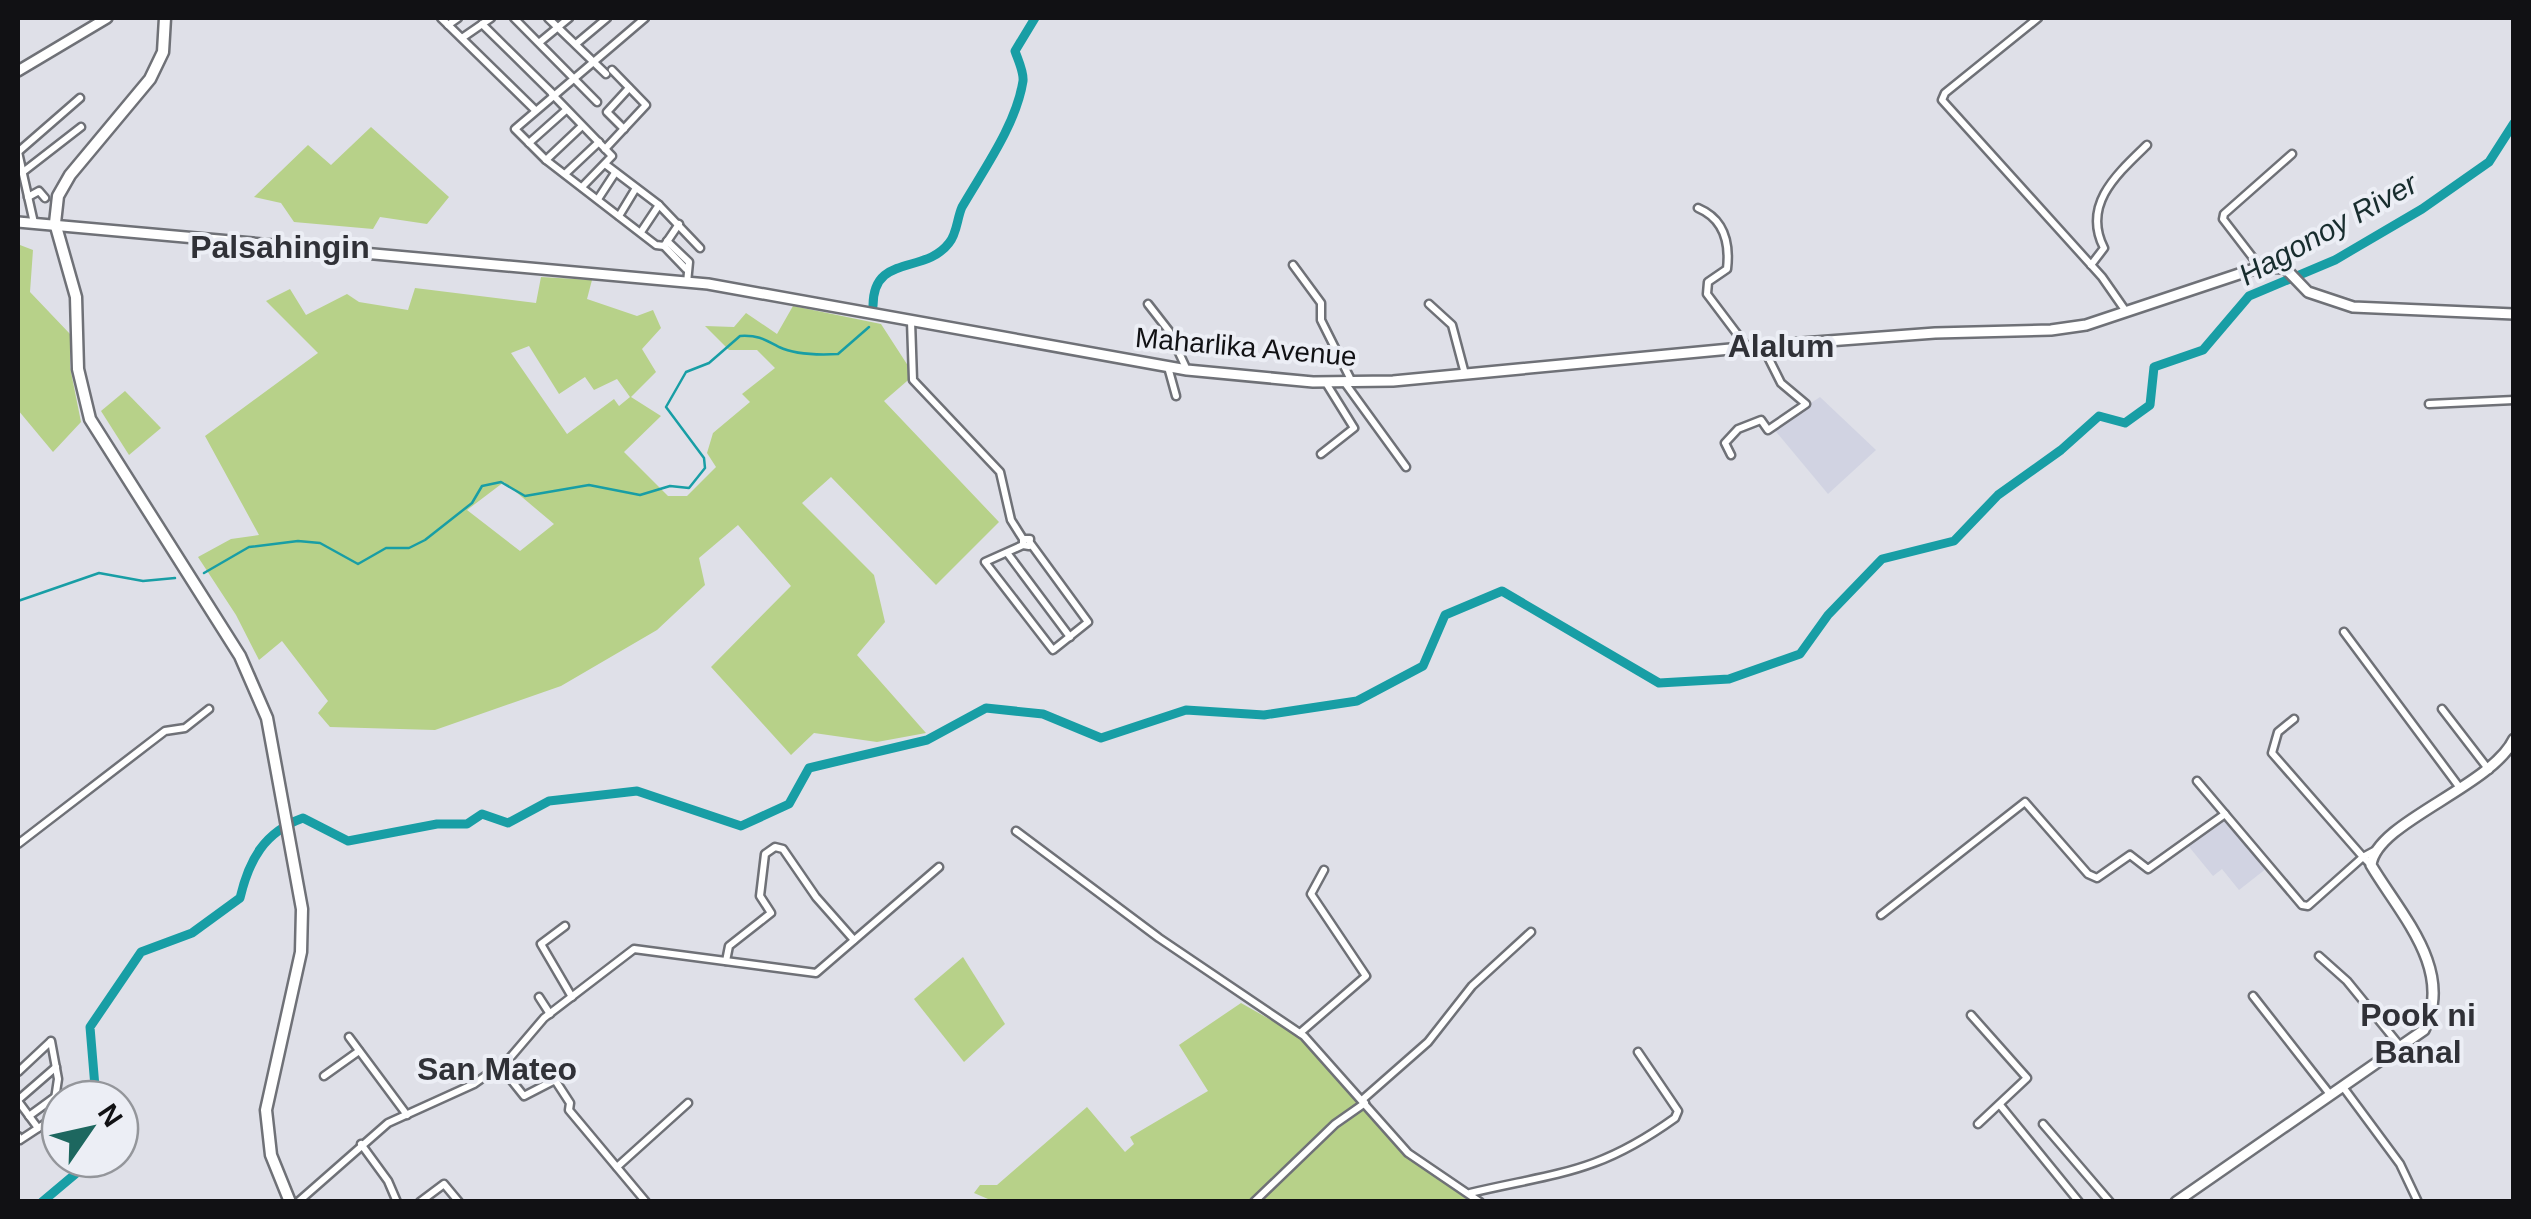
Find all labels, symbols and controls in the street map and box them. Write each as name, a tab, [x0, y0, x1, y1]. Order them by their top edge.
water label: Hagonoy River	[2233, 166, 2424, 292]
district label: Palsahingin	[190, 229, 370, 265]
street label: Maharlika Avenue	[1134, 322, 1358, 372]
district label: Alalum	[1728, 328, 1834, 364]
district label: Pook ni Banal	[2360, 997, 2476, 1070]
district label: San Mateo	[417, 1051, 577, 1087]
north arrow	[40, 1079, 140, 1179]
text: N	[92, 1098, 129, 1132]

